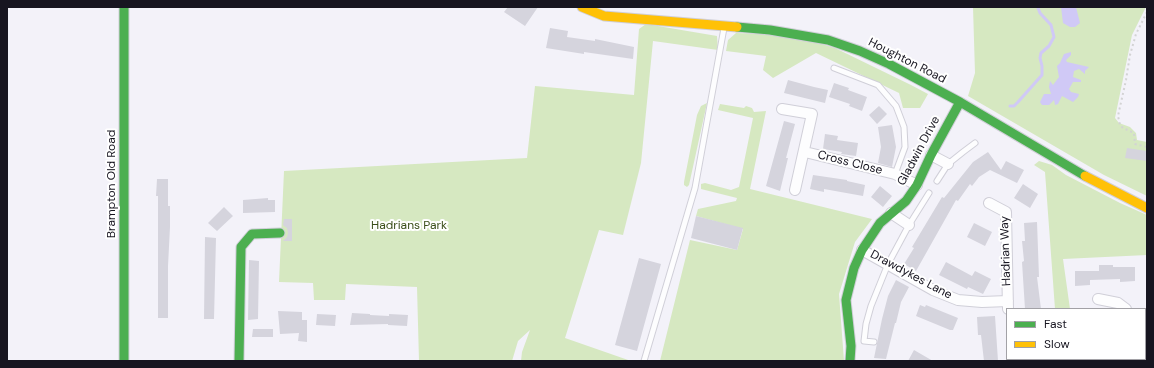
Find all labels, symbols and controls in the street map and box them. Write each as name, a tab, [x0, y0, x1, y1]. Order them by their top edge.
street label: Houghton Road	[866, 35, 948, 87]
street label: Gladwin Drive	[895, 114, 943, 188]
street label: Brampton Old Road	[105, 130, 119, 238]
street label: Cross Close	[816, 148, 884, 178]
street label: Hadrian Way	[998, 216, 1014, 286]
park label: Hadrians Park	[371, 219, 447, 233]
street label: Drawdykes Lane	[868, 247, 954, 303]
legend	[1006, 308, 1146, 360]
text: Fast	[1044, 316, 1067, 332]
text: Slow	[1044, 336, 1070, 352]

